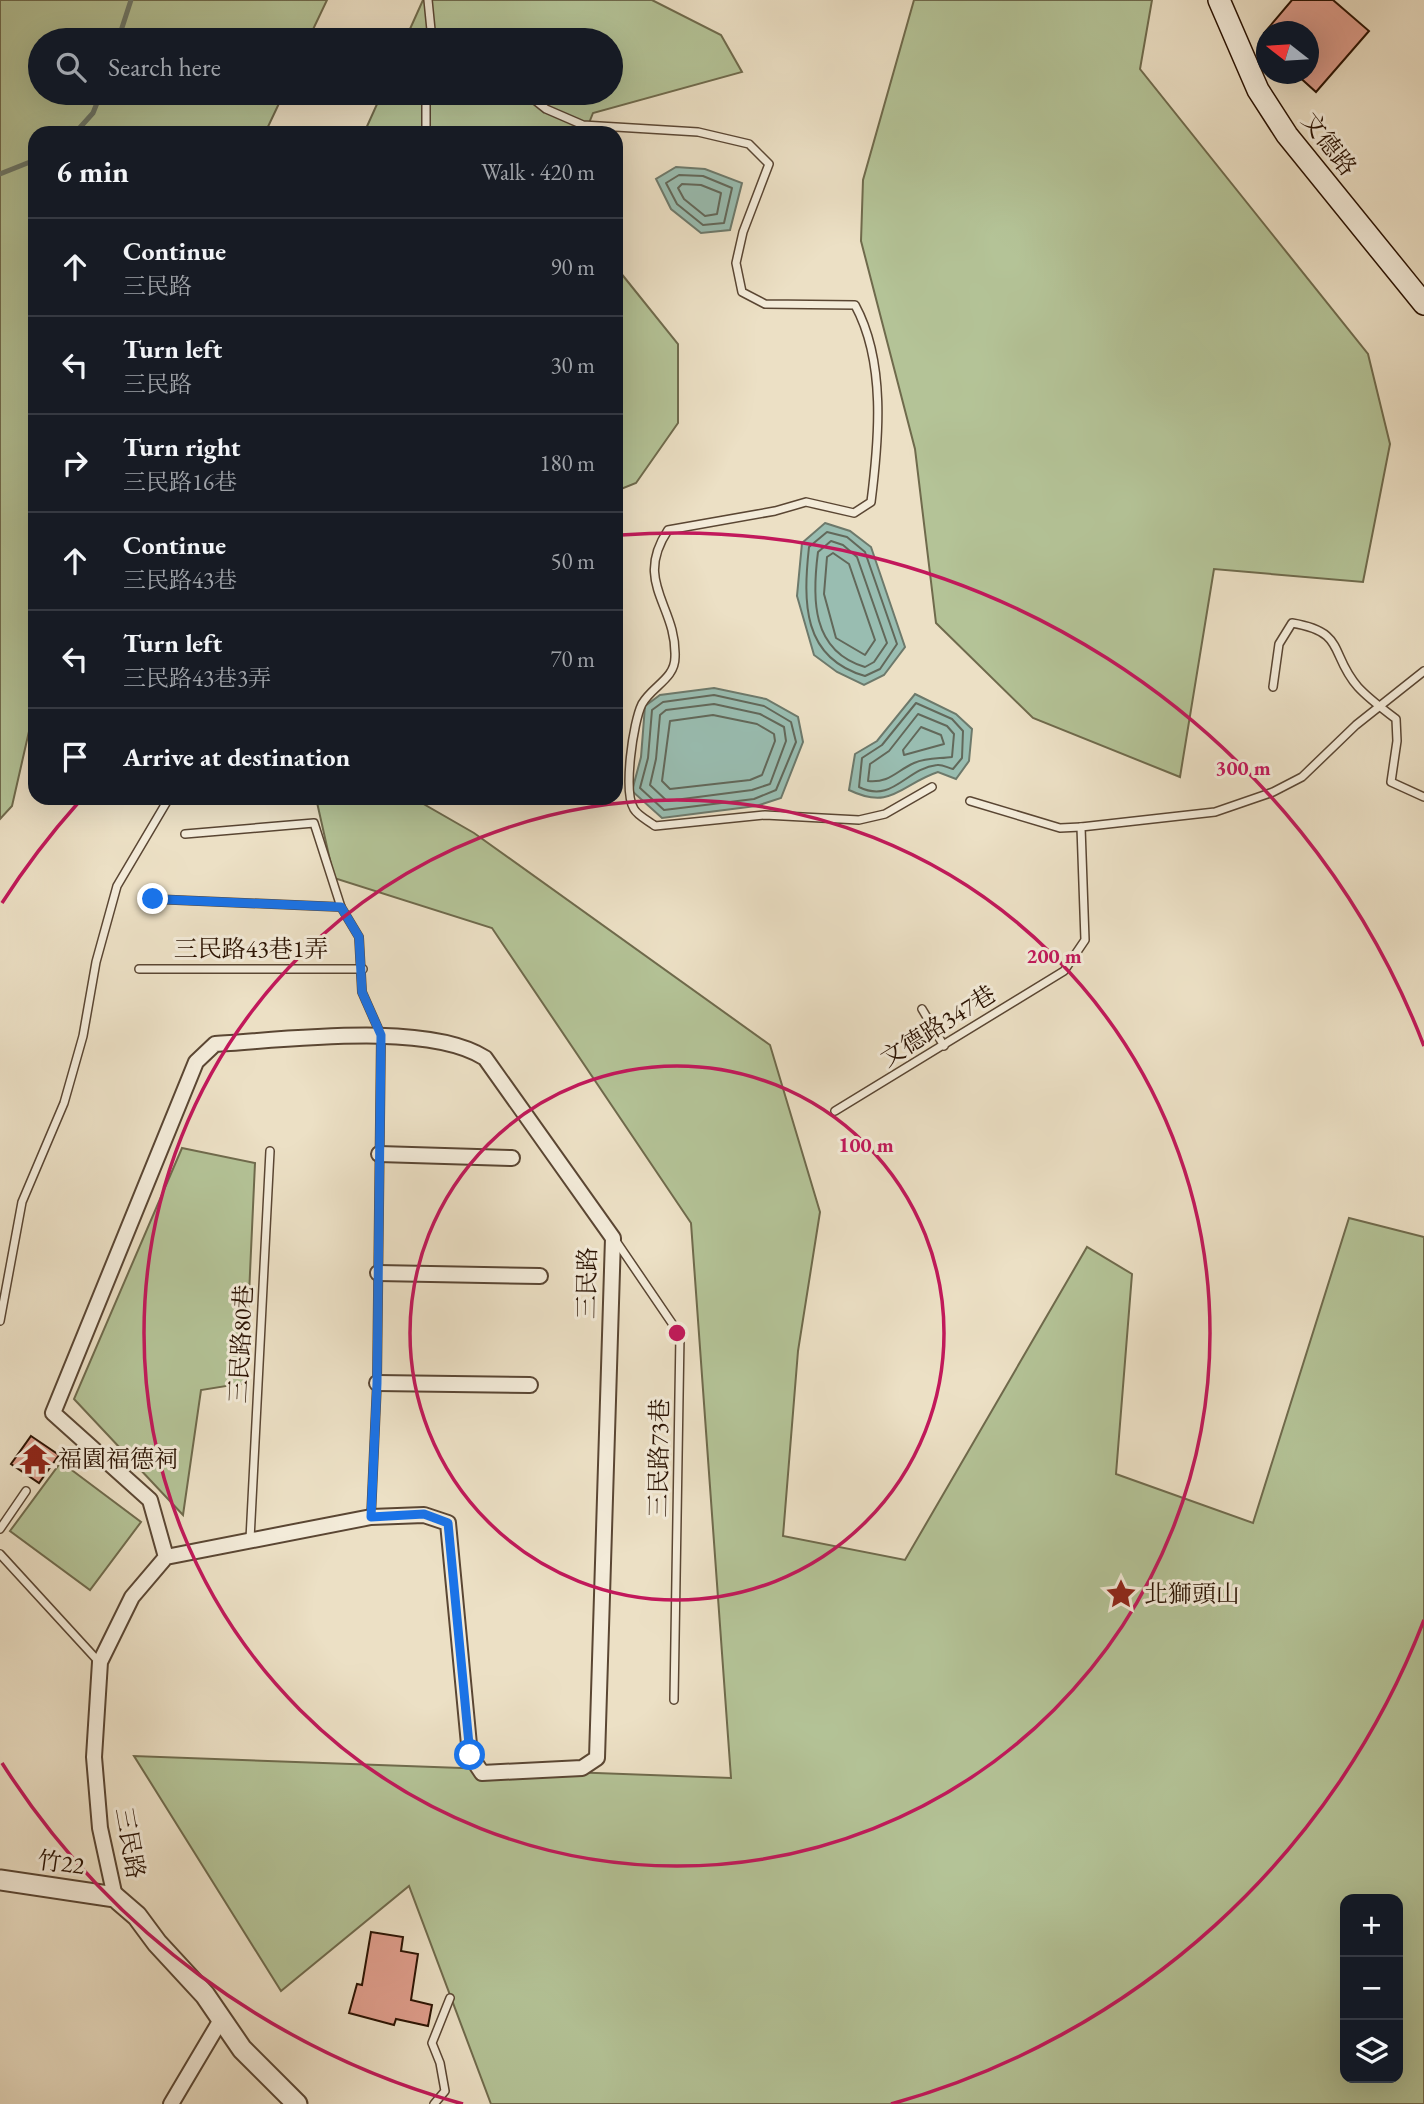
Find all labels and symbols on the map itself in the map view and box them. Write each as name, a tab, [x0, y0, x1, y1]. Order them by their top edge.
north arrow	[1256, 21, 1319, 84]
street label: 文德路	[1295, 106, 1364, 182]
text: 300 m	[1215, 754, 1271, 781]
route end	[137, 883, 168, 914]
street label: 三民路43巷1弄	[174, 933, 328, 964]
text: 200 m	[1026, 942, 1082, 969]
street label: 文德路347巷	[874, 978, 1001, 1073]
text: 100 m	[838, 1131, 894, 1158]
street label: 三民路	[570, 1247, 603, 1319]
street label: 三民路80巷	[222, 1284, 259, 1404]
centre of rings	[665, 1321, 689, 1345]
street label: 三民路73巷	[642, 1398, 675, 1518]
temple icon: 福園福德祠	[18, 1442, 52, 1476]
place label: 福園福德祠	[58, 1443, 178, 1474]
place icon: 北獅頭山	[1104, 1577, 1138, 1611]
place label: 北獅頭山	[1144, 1578, 1240, 1609]
route start	[454, 1739, 485, 1770]
street label: 三民路	[109, 1805, 152, 1881]
street label: 竹22	[36, 1844, 87, 1881]

